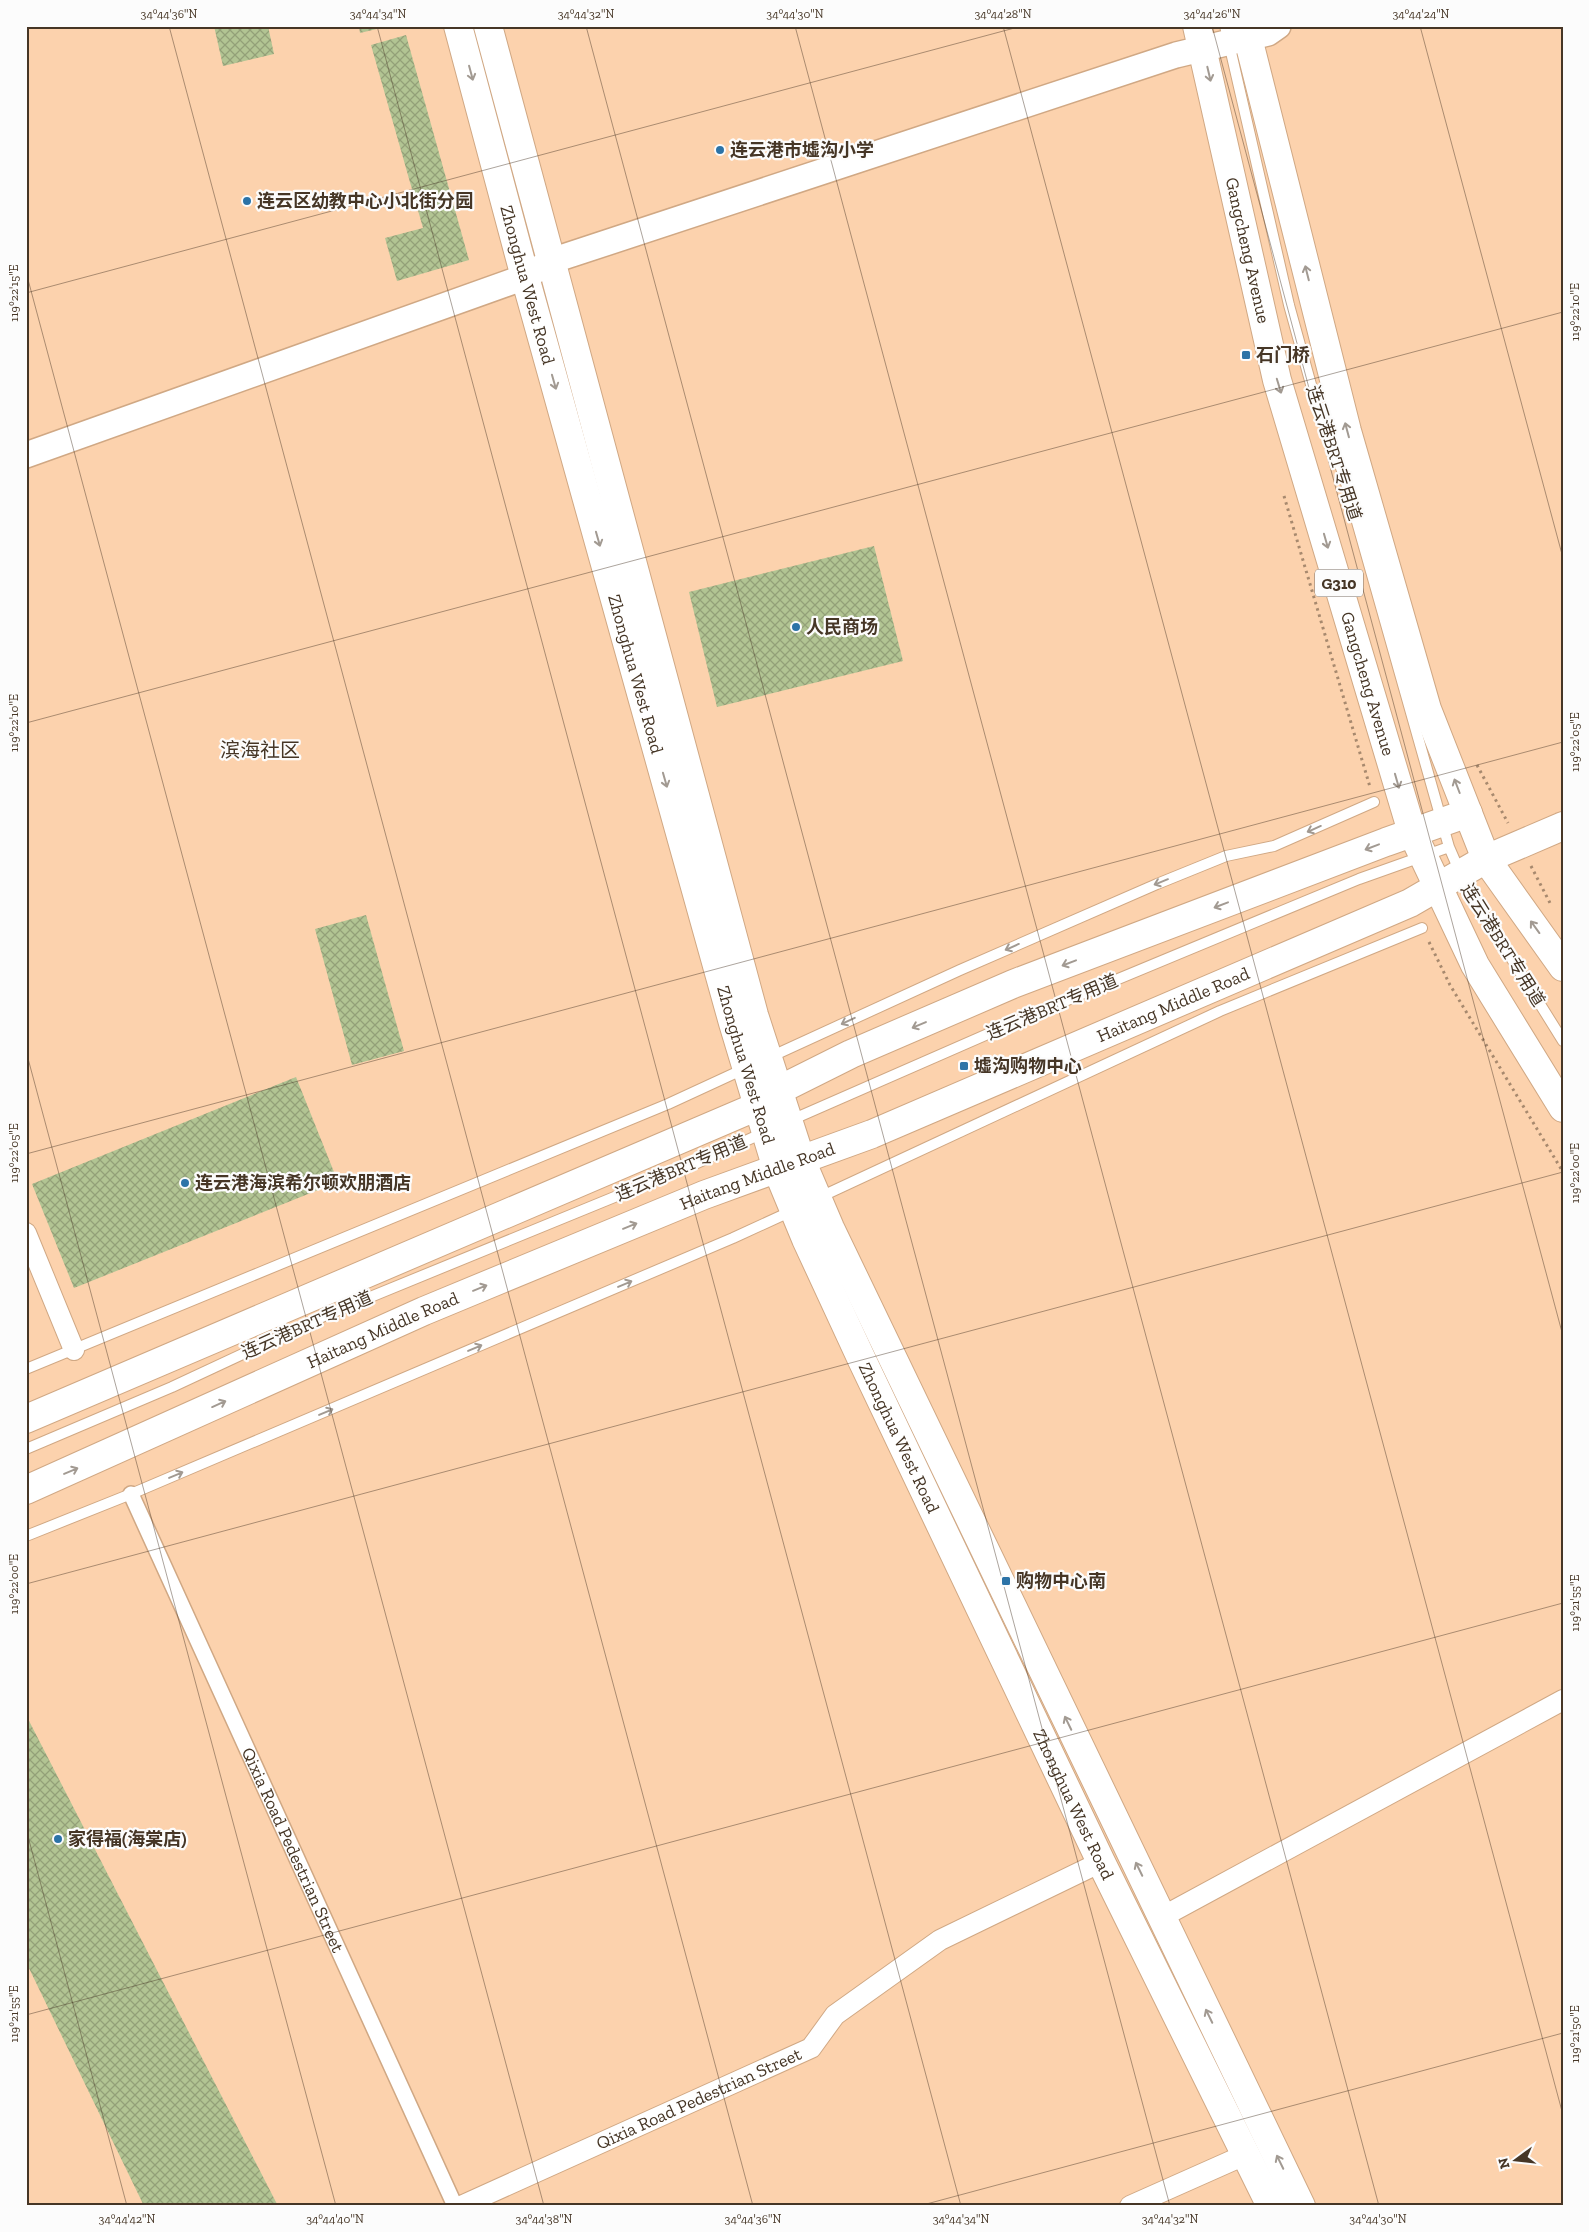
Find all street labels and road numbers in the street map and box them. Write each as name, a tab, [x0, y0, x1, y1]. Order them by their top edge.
street label: Gangcheng Avenue	[1221, 175, 1275, 325]
street label: Zhonghua West Road	[495, 203, 560, 367]
street label: 连云港BRT专用道	[1302, 383, 1366, 523]
road number: G310	[1315, 570, 1363, 596]
street label: Zhonghua West Road	[603, 592, 668, 756]
street label: Gangcheng Avenue	[1336, 609, 1400, 758]
street label: 连云港BRT专用道	[1456, 879, 1550, 1011]
street label: Haitang Middle Road	[1094, 962, 1253, 1047]
street label: 连云港BRT专用道	[983, 969, 1121, 1045]
street label: Zhonghua West Road	[712, 983, 780, 1147]
street label: 连云港BRT专用道	[612, 1130, 750, 1206]
street label: Haitang Middle Road	[676, 1137, 838, 1215]
street label: 连云港BRT专用道	[238, 1286, 376, 1364]
street label: Haitang Middle Road	[303, 1287, 462, 1373]
street label: Zhonghua West Road	[854, 1359, 944, 1517]
street label: Zhonghua West Road	[1028, 1726, 1119, 1883]
street label: Qixia Road Pedestrian Street	[237, 1744, 349, 1956]
street label: Qixia Road Pedestrian Street	[593, 2043, 805, 2154]

